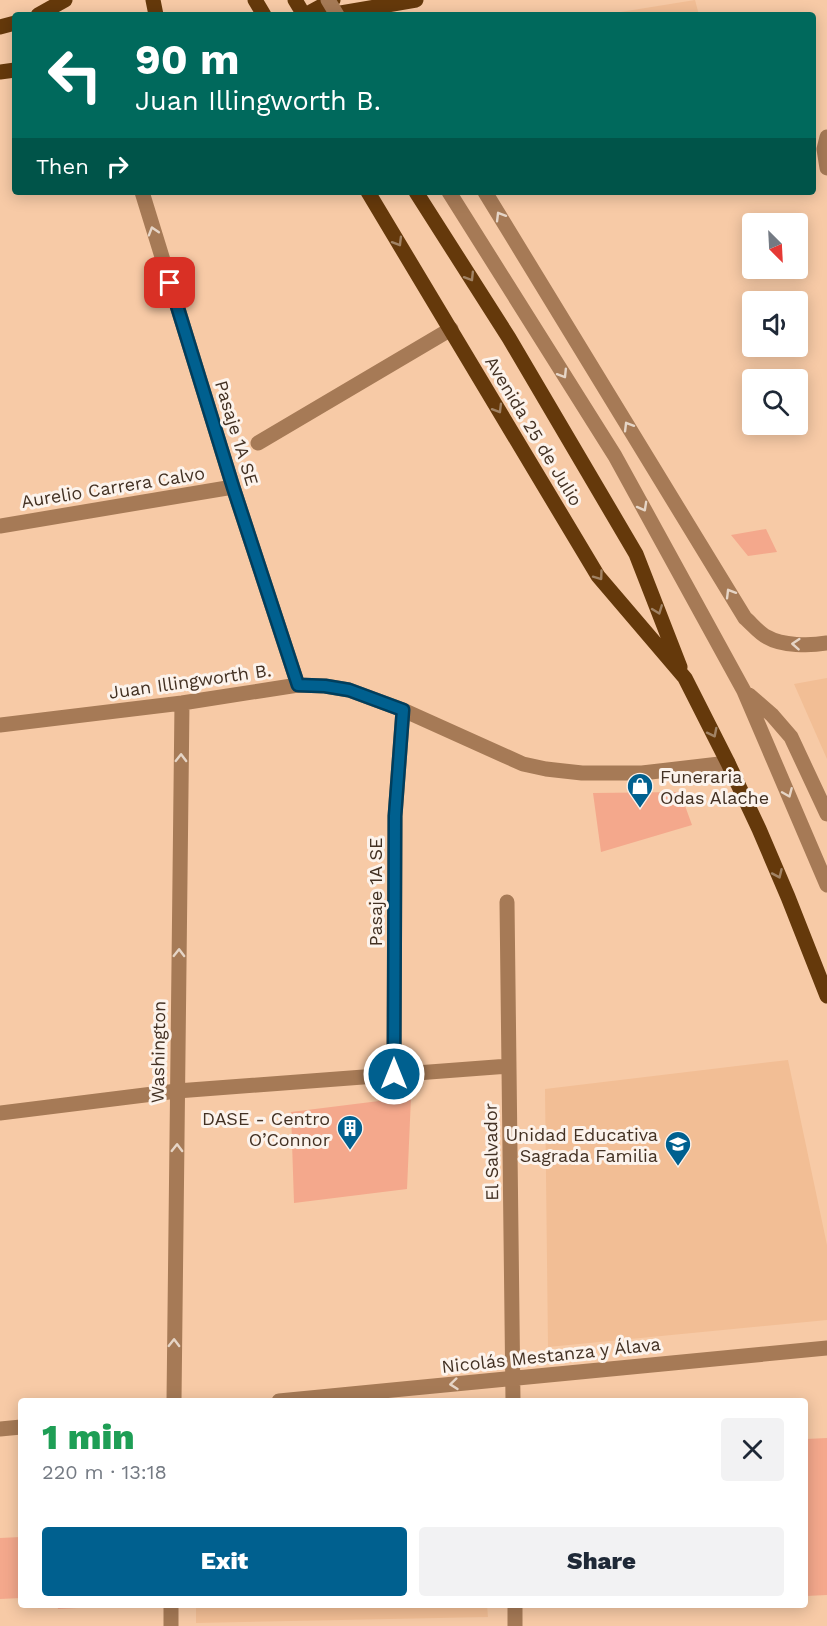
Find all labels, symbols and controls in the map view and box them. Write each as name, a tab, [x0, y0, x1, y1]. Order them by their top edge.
text: 90 m	[135, 35, 239, 84]
icon: left	[36, 36, 114, 114]
text: Juan Illingworth B.	[135, 85, 381, 117]
icon: right	[101, 150, 134, 183]
text: Then	[36, 154, 89, 179]
one-way arrow	[496, 212, 508, 222]
north arrow	[742, 213, 808, 279]
map controls	[742, 213, 808, 435]
one-way arrow	[148, 226, 161, 236]
one-way arrow	[391, 236, 402, 246]
pin	[144, 257, 195, 308]
icon: arrive	[153, 266, 186, 299]
one-way arrow	[462, 271, 474, 281]
button: sound	[742, 291, 808, 357]
street label: Avenida 25 de Julio	[481, 352, 587, 510]
one-way arrow	[556, 367, 567, 378]
button: search	[742, 369, 808, 435]
street label: Pasaje 1A SE	[211, 378, 263, 488]
one-way arrow	[491, 403, 503, 413]
one-way arrow	[624, 422, 636, 432]
street label: Aurelio Carrera Calvo	[20, 462, 206, 512]
one-way arrow	[636, 501, 647, 511]
one-way arrow	[592, 569, 603, 580]
one-way arrow	[725, 589, 737, 599]
one-way arrow	[651, 604, 663, 615]
one-way arrow	[792, 638, 801, 651]
street label: Juan Illingworth B.	[107, 659, 273, 703]
one-way arrow	[706, 727, 717, 738]
one-way arrow	[175, 753, 188, 762]
place label: Funeraria Odas Alache	[660, 766, 769, 808]
shop icon: Funeraria Odas Alache	[625, 771, 655, 809]
one-way arrow	[781, 787, 793, 798]
street label: Pasaje 1A SE	[365, 837, 386, 947]
one-way arrow	[771, 867, 783, 878]
one-way arrow	[173, 948, 185, 957]
street label: Washington	[147, 1001, 169, 1103]
position arrow	[362, 1042, 426, 1106]
street label: El Salvador	[480, 1103, 502, 1201]
place label: DASE - Centro O’Connor	[202, 1108, 330, 1150]
building icon: DASE - Centro O’Connor	[335, 1113, 365, 1151]
place label: Unidad Educativa Sagrada Familia	[505, 1124, 658, 1166]
school or university icon: Unidad Educativa Sagrada Familia	[663, 1129, 693, 1167]
one-way arrow	[171, 1143, 183, 1152]
street label: Nicolás Mestanza y Álava	[440, 1333, 662, 1377]
one-way arrow	[168, 1338, 181, 1347]
one-way arrow	[450, 1377, 459, 1390]
text: 1 min	[42, 1416, 135, 1458]
button: close	[721, 1418, 784, 1481]
text: 220 m · 13:18	[42, 1460, 167, 1484]
button: Exit	[42, 1527, 407, 1596]
button: Share	[419, 1527, 784, 1596]

